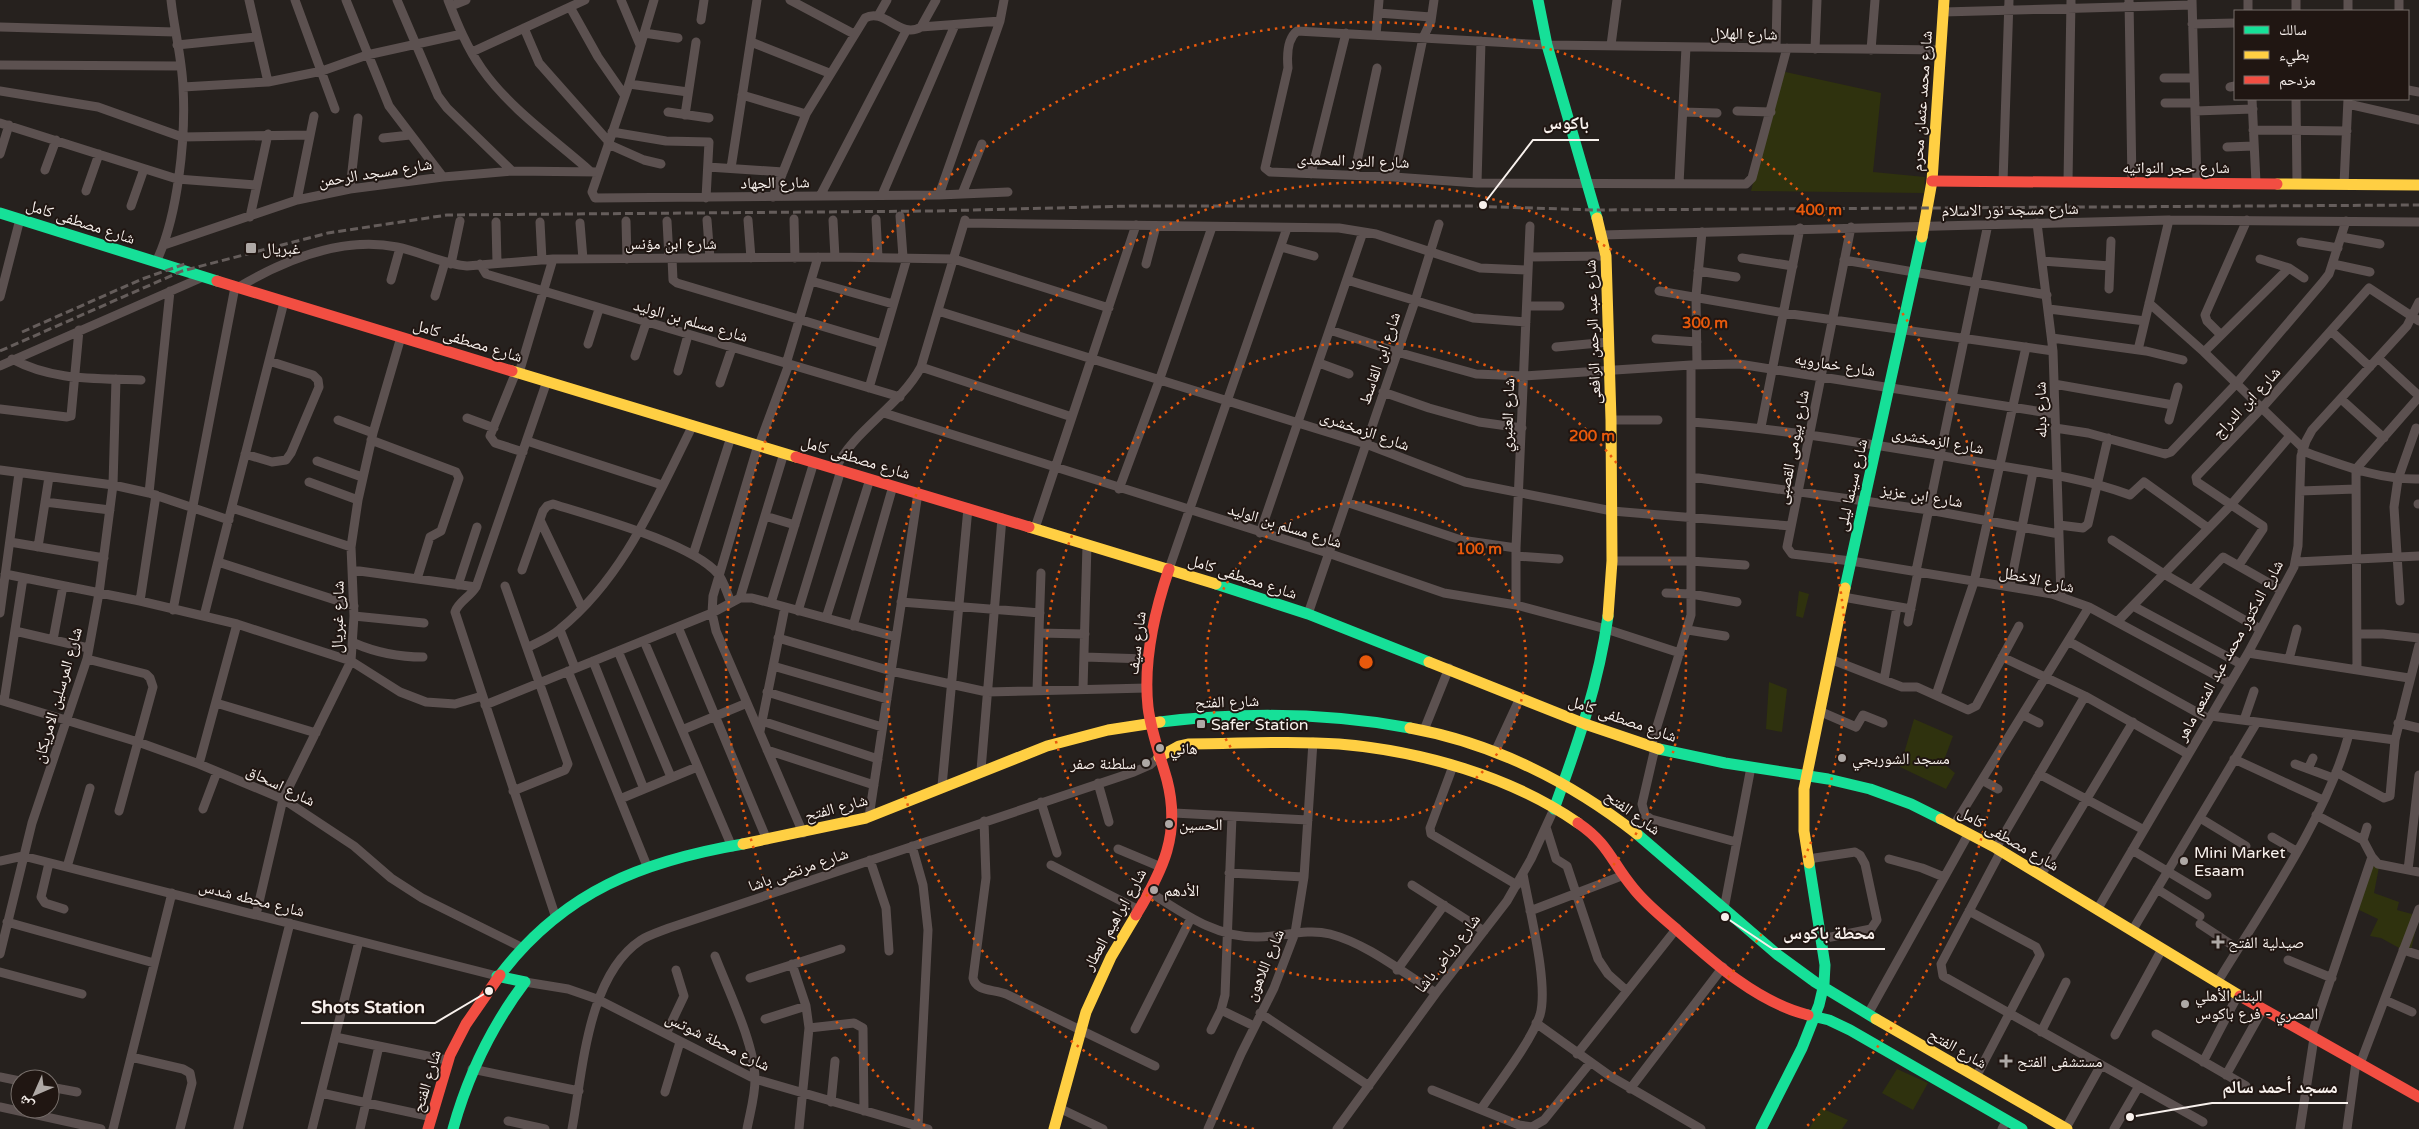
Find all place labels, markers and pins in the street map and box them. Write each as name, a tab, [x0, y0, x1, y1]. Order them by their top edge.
callout: باكوس	[1533, 107, 1599, 140]
place label: غبريال	[262, 239, 300, 259]
marker: غبريال	[244, 241, 258, 255]
centre of rings	[1357, 653, 1375, 671]
place label: Safer Station	[1211, 715, 1309, 735]
marker: Safer Station	[1195, 718, 1207, 730]
place label: هاني	[1170, 739, 1198, 761]
marker: هاني	[1154, 742, 1166, 754]
place label: مسجد الشوربجي	[1852, 749, 1950, 771]
marker: مسجد الشوربجي	[1836, 752, 1848, 764]
place label: سلطنة صفر	[1069, 754, 1136, 774]
marker: سلطنة صفر	[1140, 757, 1152, 769]
place label: الحسين	[1179, 815, 1223, 835]
marker: الحسين	[1163, 818, 1175, 830]
place label: Mini Market Esaam	[2194, 843, 2286, 881]
marker: Mini Market Esaam	[2178, 855, 2190, 867]
place label: الأدهم	[1164, 881, 1199, 901]
marker: الأدهم	[1148, 884, 1160, 896]
callout: محطة باكوس	[1773, 916, 1885, 949]
place label: صيدلية الفتح	[2228, 933, 2304, 953]
marker: صيدلية الفتح	[2212, 936, 2224, 948]
place label: البنك الأهلي المصري - فرع باكوس	[2195, 986, 2318, 1026]
callout: Shots Station	[301, 990, 435, 1023]
marker: البنك الأهلي المصري - فرع باكوس	[2179, 998, 2191, 1010]
place label: مستشفى الفتح	[2017, 1052, 2102, 1072]
marker: مستشفى الفتح	[1999, 1054, 2013, 1068]
callout: مسجد أحمد سالم	[2212, 1070, 2348, 1103]

